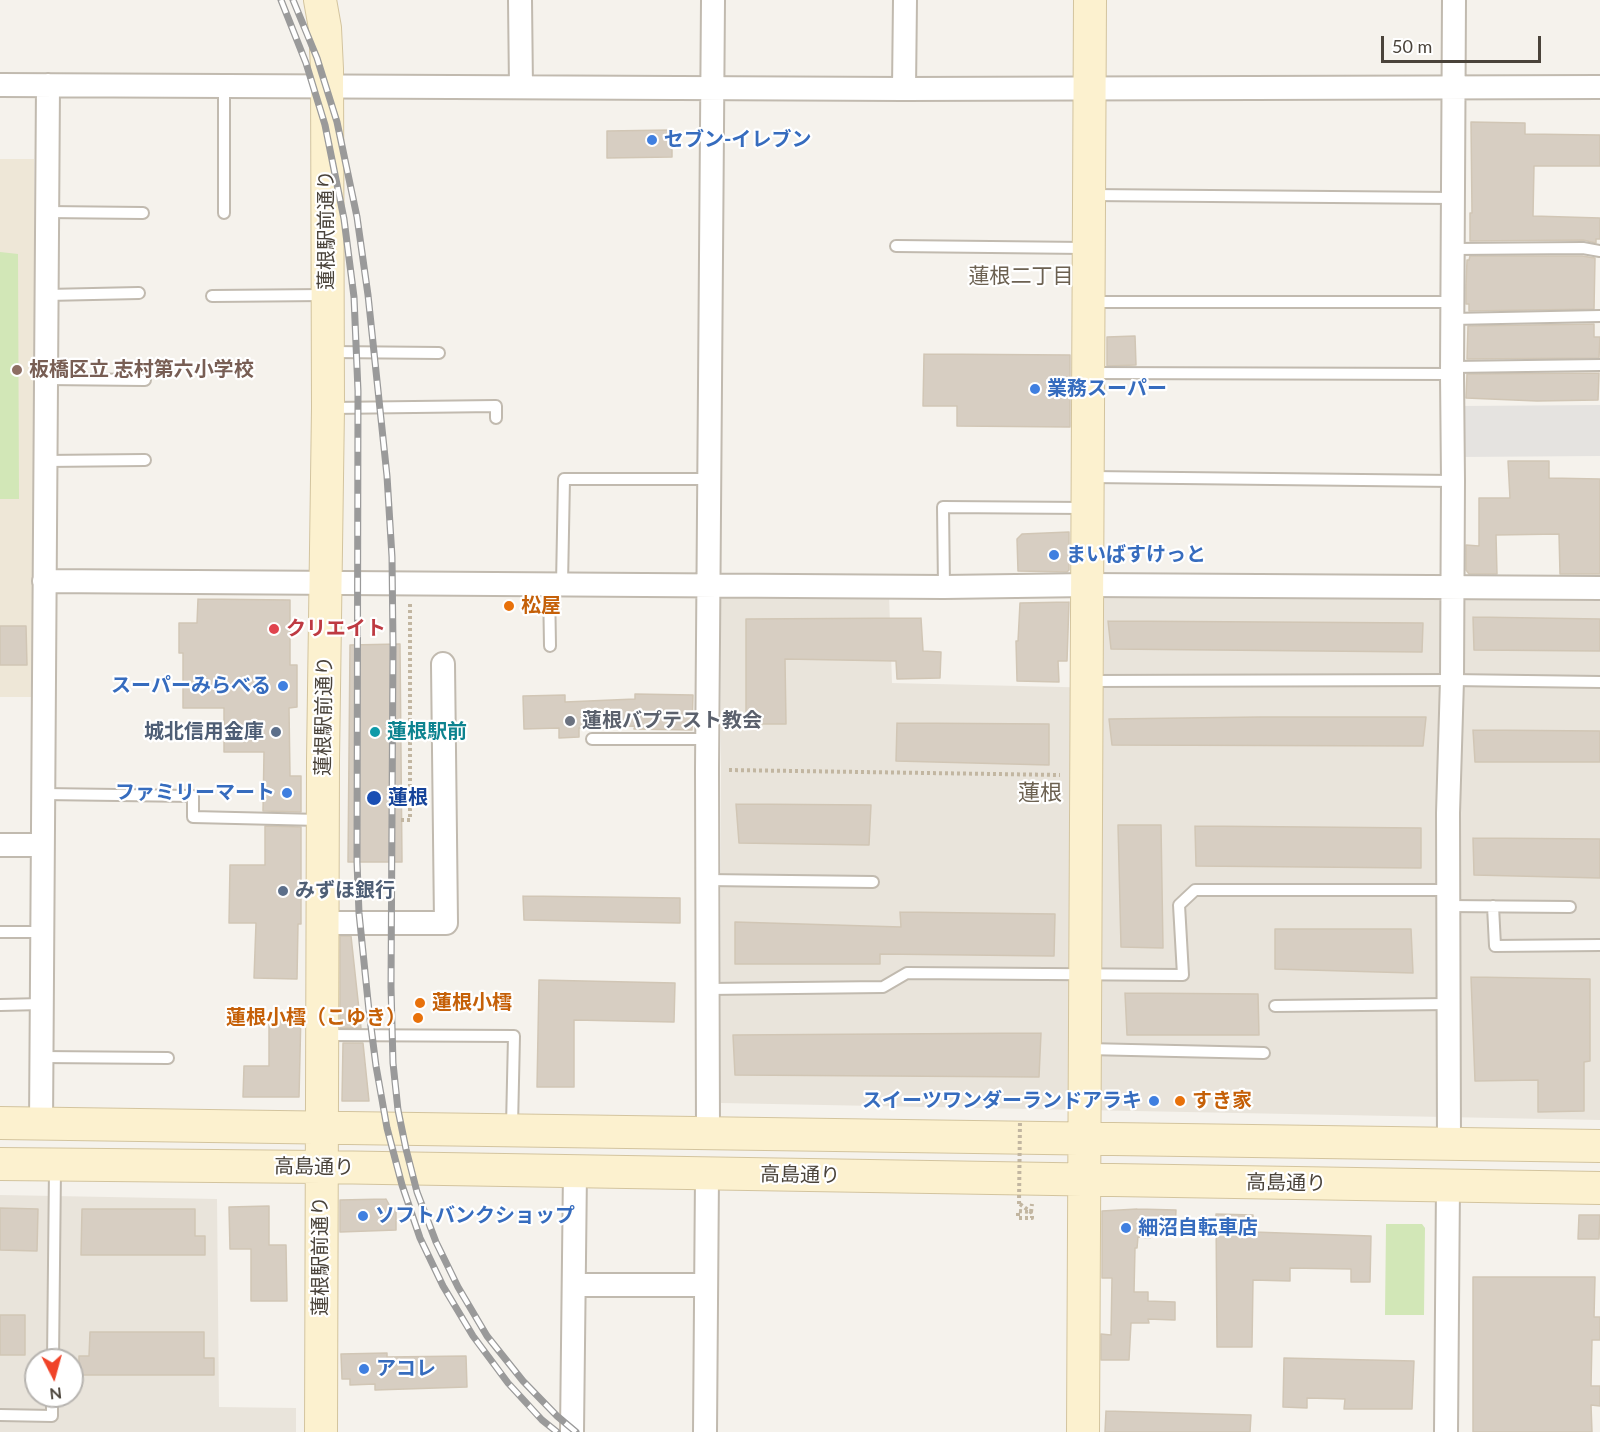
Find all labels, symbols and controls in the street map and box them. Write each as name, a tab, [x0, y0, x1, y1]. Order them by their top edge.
scale bar	[1384, 24, 1544, 62]
text: 50 m	[1392, 35, 1432, 57]
place label: セブン-イレブン	[664, 128, 811, 152]
marker: セブン-イレブン	[645, 133, 659, 147]
street label: 蓮根駅前通り	[315, 170, 339, 290]
district label: 蓮根二丁目	[969, 263, 1073, 289]
place label: 板橋区立 志村第六小学校	[29, 358, 254, 382]
marker: 板橋区立 志村第六小学校	[10, 363, 24, 377]
place label: 業務スーパー	[1047, 377, 1167, 401]
marker: 業務スーパー	[1028, 382, 1042, 396]
place label: まいばすけっと	[1066, 543, 1206, 567]
marker: まいばすけっと	[1047, 548, 1061, 562]
place label: 松屋	[521, 594, 561, 618]
marker: 松屋	[502, 599, 516, 613]
place label: クリエイト	[286, 617, 386, 641]
marker: クリエイト	[267, 622, 281, 636]
street label: 蓮根駅前通り	[311, 656, 337, 776]
place label: スーパーみらべる	[111, 674, 271, 698]
marker: スーパーみらべる	[276, 679, 290, 693]
place label: 蓮根バプテスト教会	[582, 709, 762, 733]
marker: 蓮根バプテスト教会	[563, 714, 577, 728]
place label: 城北信用金庫	[144, 720, 264, 744]
place label: 蓮根駅前	[387, 720, 467, 744]
marker: 城北信用金庫	[269, 725, 283, 739]
marker: 蓮根駅前	[368, 725, 382, 739]
district label: 蓮根	[1018, 780, 1062, 806]
place label: ファミリーマート	[115, 781, 275, 805]
marker: ファミリーマート	[280, 786, 294, 800]
place label: 蓮根	[388, 786, 428, 810]
marker: 蓮根	[365, 789, 383, 807]
place label: みずほ銀行	[295, 879, 395, 903]
marker: みずほ銀行	[276, 884, 290, 898]
place label: 蓮根小樰	[432, 991, 512, 1015]
marker: 蓮根小樰	[413, 996, 427, 1010]
place label: 蓮根小樰（こゆき）	[226, 1006, 406, 1030]
marker: 蓮根小樰（こゆき）	[411, 1011, 425, 1025]
place label: スイーツワンダーランドアラキ	[862, 1089, 1142, 1113]
place label: すき家	[1192, 1089, 1252, 1113]
marker: スイーツワンダーランドアラキ	[1147, 1094, 1161, 1108]
marker: すき家	[1173, 1094, 1187, 1108]
street label: 高島通り	[274, 1154, 354, 1180]
street label: 高島通り	[760, 1162, 840, 1188]
street label: 高島通り	[1246, 1170, 1326, 1196]
street label: 蓮根駅前通り	[309, 1196, 333, 1316]
place label: ソフトバンクショップ	[375, 1204, 575, 1228]
marker: ソフトバンクショップ	[356, 1209, 370, 1223]
place label: 細沼自転車店	[1138, 1216, 1258, 1240]
marker: 細沼自転車店	[1119, 1221, 1133, 1235]
north arrow	[24, 1348, 84, 1408]
place label: アコレ	[376, 1357, 436, 1381]
marker: アコレ	[357, 1362, 371, 1376]
text: N	[49, 1384, 63, 1405]

